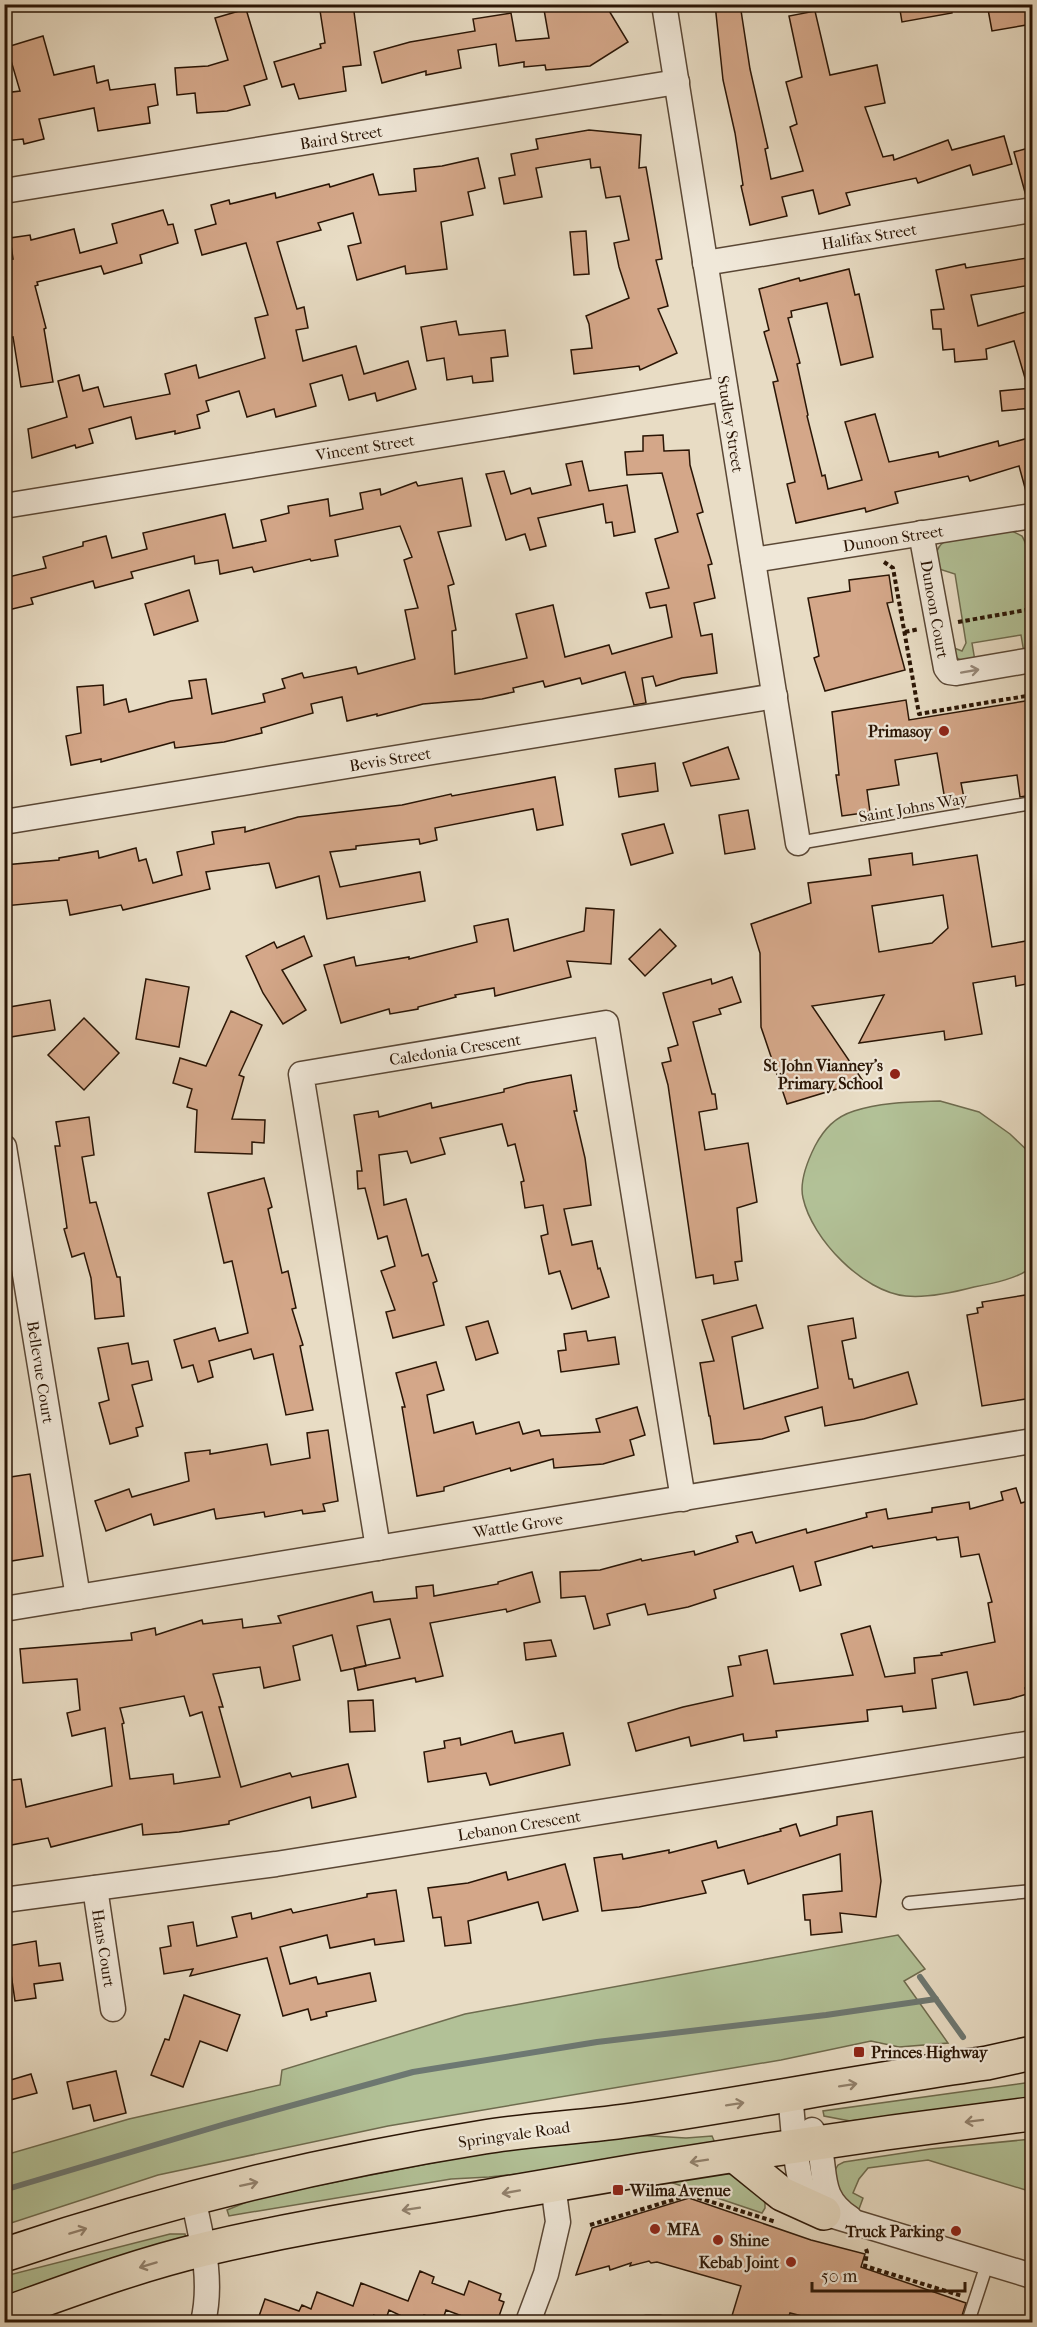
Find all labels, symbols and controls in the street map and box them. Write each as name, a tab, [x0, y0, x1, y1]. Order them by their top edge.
street label: Baird Street	[298, 122, 384, 153]
street label: Halifax Street	[820, 220, 918, 253]
street label: Studley Street	[713, 374, 748, 474]
street label: Vincent Street	[313, 430, 416, 465]
street label: Dunoon Street	[841, 521, 945, 556]
street label: Dunoon Court	[916, 558, 953, 660]
one-way arrow	[959, 665, 979, 676]
place label: Primasoy	[868, 722, 933, 742]
marker: Primasoy	[937, 724, 951, 738]
street label: Bevis Street	[348, 744, 433, 775]
street label: Saint Johns Way	[857, 788, 970, 826]
street label: Caledonia Crescent	[388, 1030, 523, 1069]
place label: St John Vianney's Primary School	[763, 1056, 884, 1094]
marker: St John Vianney's Primary School	[888, 1067, 902, 1081]
street label: Bellevue Court	[23, 1319, 58, 1425]
street label: Wattle Grove	[471, 1509, 564, 1542]
street label: Lebanon Crescent	[456, 1806, 582, 1845]
street label: Hans Court	[88, 1908, 119, 1989]
place label: Princes Highway	[871, 2043, 989, 2063]
marker: Princes Highway	[852, 2045, 866, 2059]
one-way arrow	[837, 2080, 857, 2091]
one-way arrow	[725, 2098, 745, 2109]
one-way arrow	[965, 2116, 985, 2127]
street label: Springvale Road	[457, 2117, 572, 2152]
one-way arrow	[690, 2156, 710, 2167]
one-way arrow	[239, 2178, 259, 2189]
place label: Wilma Avenue	[629, 2181, 731, 2200]
marker: Wilma Avenue	[611, 2183, 625, 2197]
one-way arrow	[502, 2187, 522, 2198]
one-way arrow	[402, 2204, 422, 2215]
place label: MFA	[666, 2220, 701, 2239]
marker: MFA	[648, 2222, 662, 2236]
place label: Truck Parking	[844, 2222, 944, 2242]
marker: Truck Parking	[949, 2224, 963, 2238]
one-way arrow	[68, 2225, 87, 2236]
place label: Shine	[730, 2231, 769, 2250]
marker: Shine	[711, 2233, 725, 2247]
place label: Kebab Joint	[699, 2253, 779, 2273]
marker: Kebab Joint	[784, 2255, 798, 2269]
scale bar	[812, 2255, 965, 2293]
one-way arrow	[139, 2260, 158, 2271]
text: 50 m	[821, 2266, 858, 2287]

